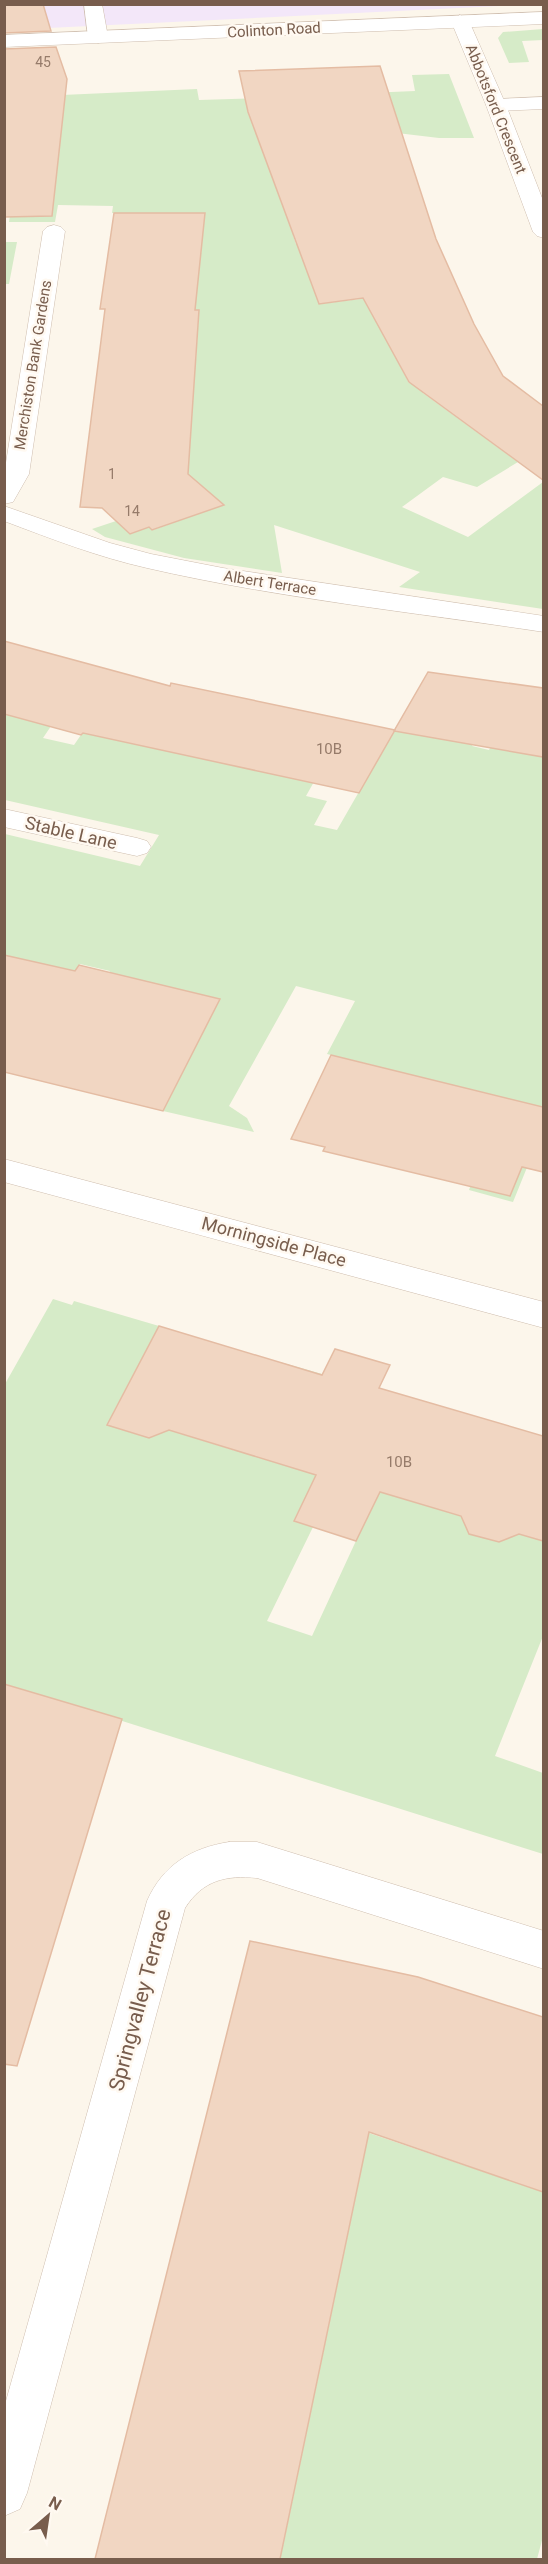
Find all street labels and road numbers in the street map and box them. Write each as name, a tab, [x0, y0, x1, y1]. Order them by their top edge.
street label: Colinton Road	[227, 19, 321, 41]
street label: Abbotsford Crescent	[462, 42, 530, 176]
street label: Merchiston Bank Gardens	[11, 279, 55, 451]
street label: Albert Terrace	[222, 567, 318, 599]
street label: Stable Lane	[23, 812, 119, 853]
street label: Morningside Place	[200, 1212, 349, 1271]
street label: Springvalley Terrace	[104, 1906, 176, 2094]

